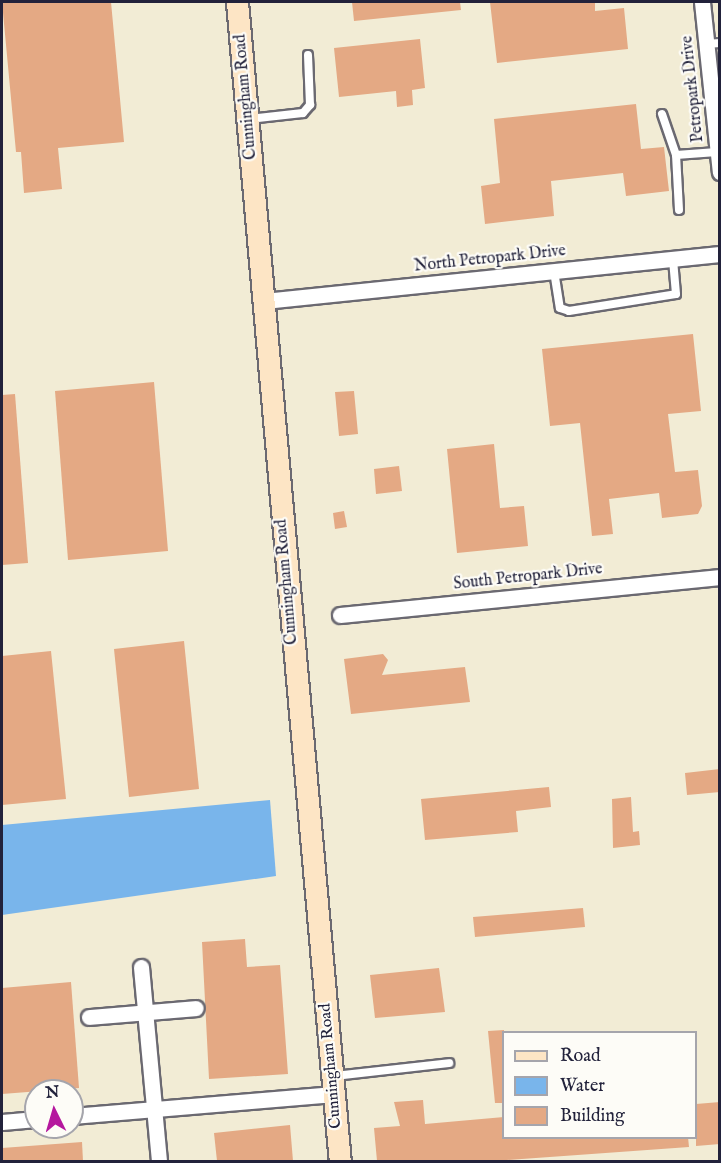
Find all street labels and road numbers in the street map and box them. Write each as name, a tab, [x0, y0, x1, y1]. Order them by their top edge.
street label: Cunningham Road	[231, 34, 261, 160]
street label: Petropark Drive	[678, 35, 708, 143]
street label: North Petropark Drive	[413, 241, 567, 277]
street label: Cunningham Road	[272, 519, 302, 645]
street label: South Petropark Drive	[453, 560, 603, 594]
street label: Cunningham Road	[316, 1003, 346, 1129]

